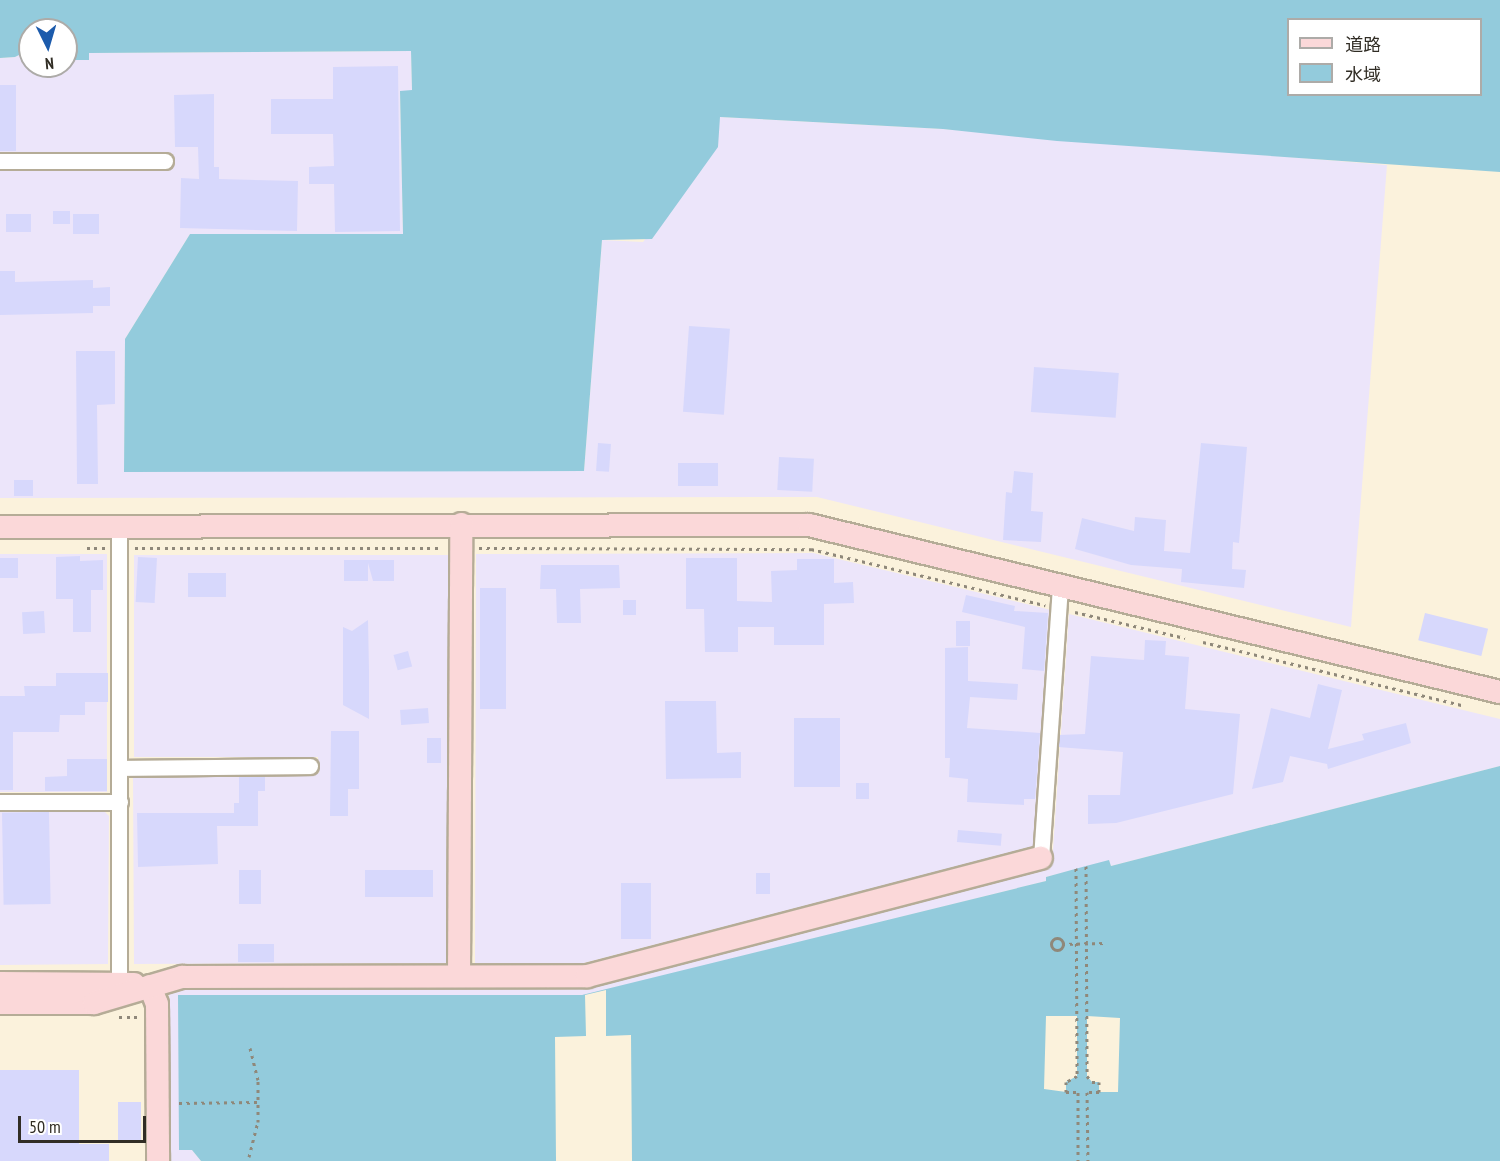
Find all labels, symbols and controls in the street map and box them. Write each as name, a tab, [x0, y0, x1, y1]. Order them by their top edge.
north arrow	[18, 18, 78, 78]
legend	[1287, 18, 1482, 96]
text: 道路	[1345, 33, 1381, 56]
text: N	[44, 54, 55, 74]
text: 水域	[1345, 63, 1381, 86]
scale bar	[21, 1104, 148, 1142]
text: 50 m	[29, 1115, 61, 1138]

